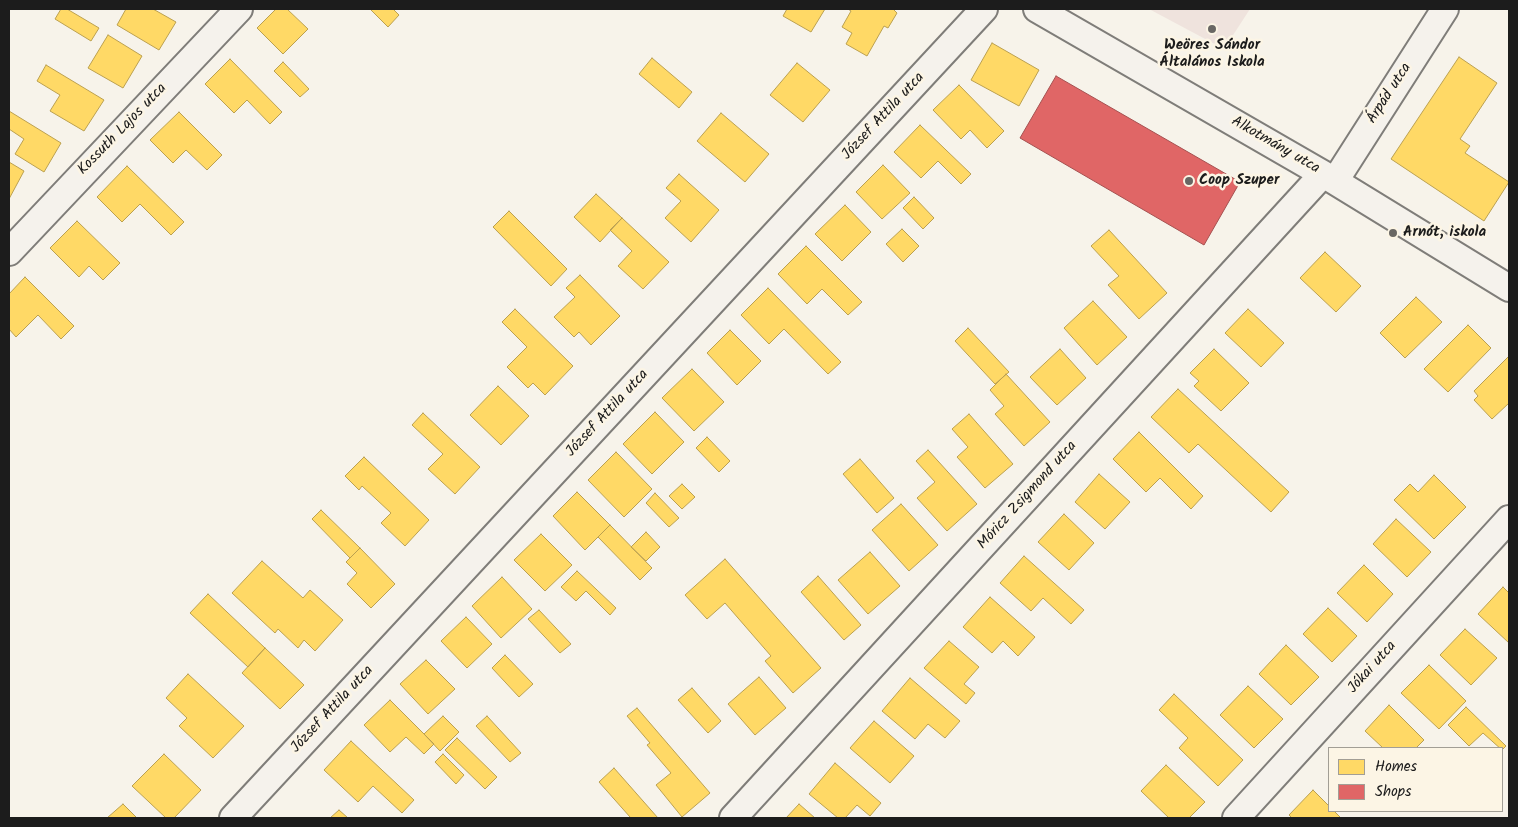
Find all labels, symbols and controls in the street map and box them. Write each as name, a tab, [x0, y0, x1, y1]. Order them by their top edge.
marker: Weöres Sándor Általános Iskola	[1206, 23, 1218, 35]
place label: Weöres Sándor Általános Iskola	[1159, 37, 1265, 72]
street label: Árpád utca	[1364, 60, 1416, 128]
street label: József Attila utca	[839, 70, 929, 164]
street label: Kossuth Lajos utca	[75, 80, 171, 180]
street label: Alkotmány utca	[1228, 113, 1322, 179]
place label: Coop Szuper	[1199, 172, 1279, 190]
marker: Coop Szuper	[1183, 175, 1195, 187]
place label: Arnót, iskola	[1403, 224, 1486, 242]
marker: Arnót, iskola	[1387, 227, 1399, 239]
street label: József Attila utca	[563, 367, 653, 461]
street label: Móricz Zsigmond utca	[975, 438, 1081, 554]
street label: Jókai utca	[1345, 638, 1401, 698]
street label: József Attila utca	[288, 663, 378, 757]
legend	[1328, 747, 1503, 812]
text: Homes	[1375, 755, 1417, 779]
text: Shops	[1375, 780, 1411, 804]

